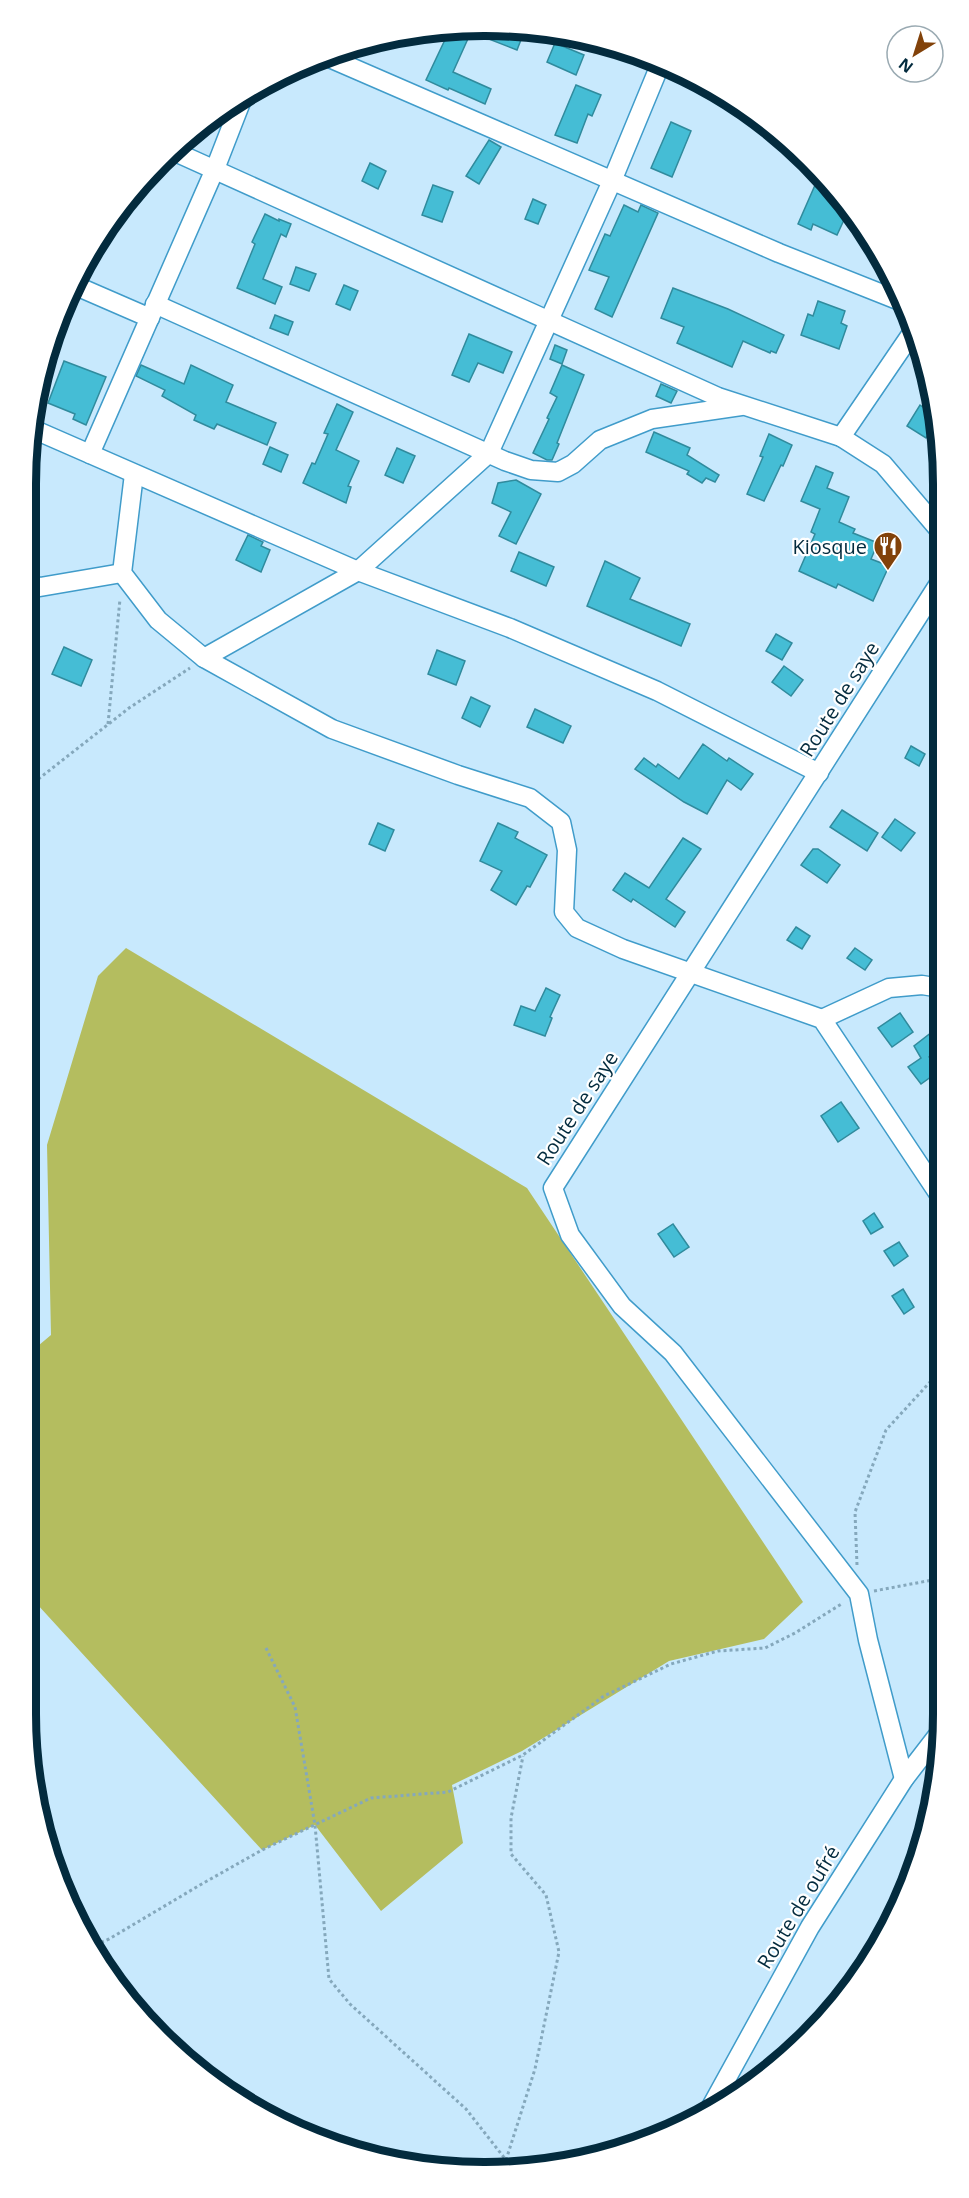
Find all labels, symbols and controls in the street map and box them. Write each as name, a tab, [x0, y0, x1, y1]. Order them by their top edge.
north arrow	[885, 24, 945, 84]
text: N	[894, 53, 918, 78]
restaurant icon: Kiosque	[872, 530, 904, 572]
place label: Kiosque	[792, 533, 867, 560]
street label: Route de saye	[793, 636, 885, 762]
street label: Route de saye	[530, 1046, 624, 1170]
street label: Route de oufré	[751, 1840, 845, 1974]

